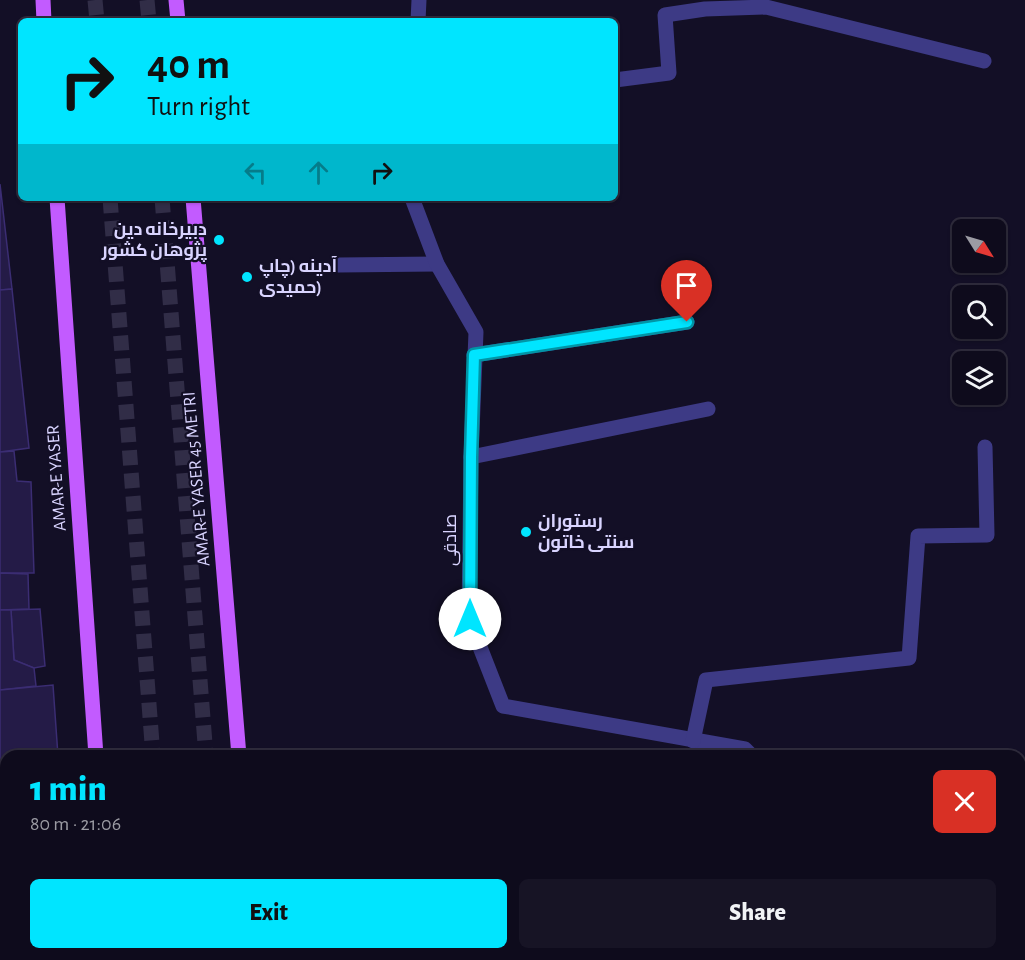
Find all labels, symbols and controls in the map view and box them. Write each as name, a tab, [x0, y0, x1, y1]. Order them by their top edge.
icon: right	[48, 42, 126, 120]
text: 40 m	[147, 44, 230, 86]
text: Turn right	[147, 93, 250, 120]
icon: left	[239, 156, 272, 189]
icon: ahead	[302, 156, 335, 189]
icon: right	[365, 156, 398, 189]
north arrow	[952, 219, 1006, 273]
map controls	[952, 219, 1006, 405]
place label: دبیرخانه دین پژوهان کشور	[101, 221, 207, 262]
marker: دبیرخانه دین پژوهان کشور	[212, 233, 226, 247]
place label: آدینه (چاپ حمیدی)	[259, 256, 338, 297]
pin	[661, 260, 712, 322]
icon: arrive	[670, 269, 703, 302]
marker: آدینه (چاپ حمیدی)	[240, 270, 254, 284]
button: search	[952, 285, 1006, 339]
button: layers	[952, 351, 1006, 405]
street label: AMAR-E YASER 45 METRI	[180, 391, 214, 567]
street label: AMAR-E YASER	[44, 424, 70, 532]
place label: رستوران سنتی خاتون	[538, 513, 634, 553]
street label: صادقی	[442, 514, 461, 566]
marker: رستوران سنتی خاتون	[519, 525, 533, 539]
position arrow	[438, 587, 502, 651]
button: close	[933, 770, 996, 833]
text: 1 min	[30, 771, 107, 807]
text: 80 m · 21:06	[30, 814, 121, 834]
button: Exit	[30, 879, 507, 948]
button: Share	[519, 879, 996, 948]

